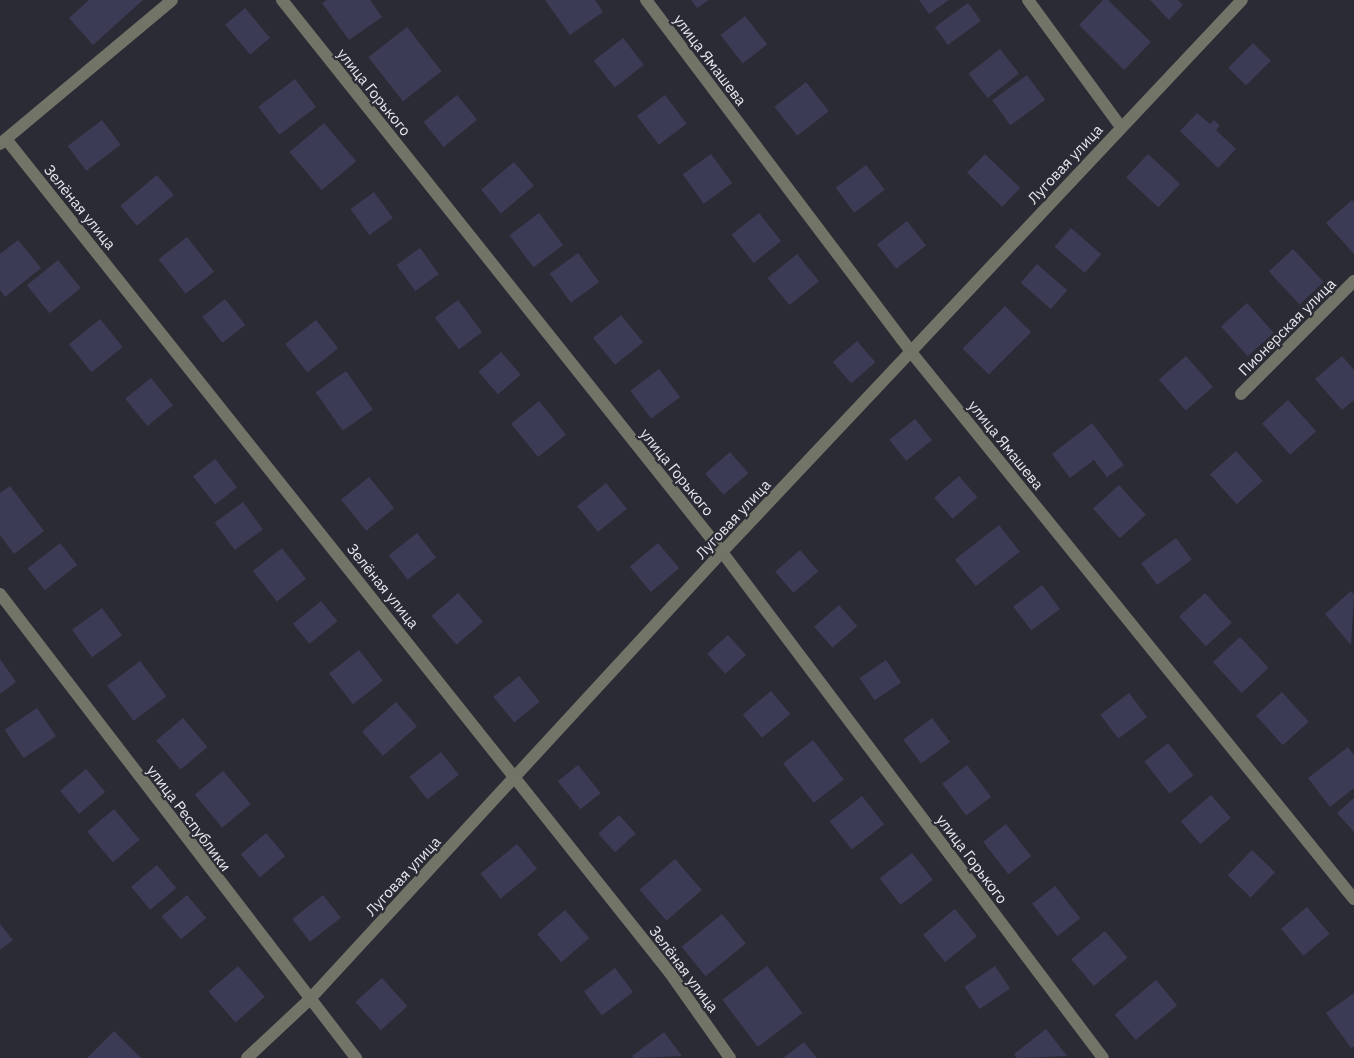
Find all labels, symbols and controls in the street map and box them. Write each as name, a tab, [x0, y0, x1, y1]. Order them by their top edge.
street label: улица Ямашева	[670, 11, 750, 109]
street label: улица Горького	[333, 45, 415, 139]
street label: Луговая улица	[1024, 121, 1106, 207]
street label: Зелёная улица	[40, 161, 120, 253]
street label: Пионерская улица	[1235, 275, 1339, 379]
street label: улица Ямашева	[965, 397, 1047, 493]
street label: улица Горького	[636, 425, 718, 519]
street label: Луговая улица	[692, 476, 774, 562]
street label: Зелёная улица	[343, 540, 423, 632]
street label: улица Республики	[143, 761, 235, 875]
street label: улица Горького	[933, 811, 1011, 907]
street label: Луговая улица	[362, 833, 444, 919]
street label: Зелёная улица	[646, 922, 722, 1016]

